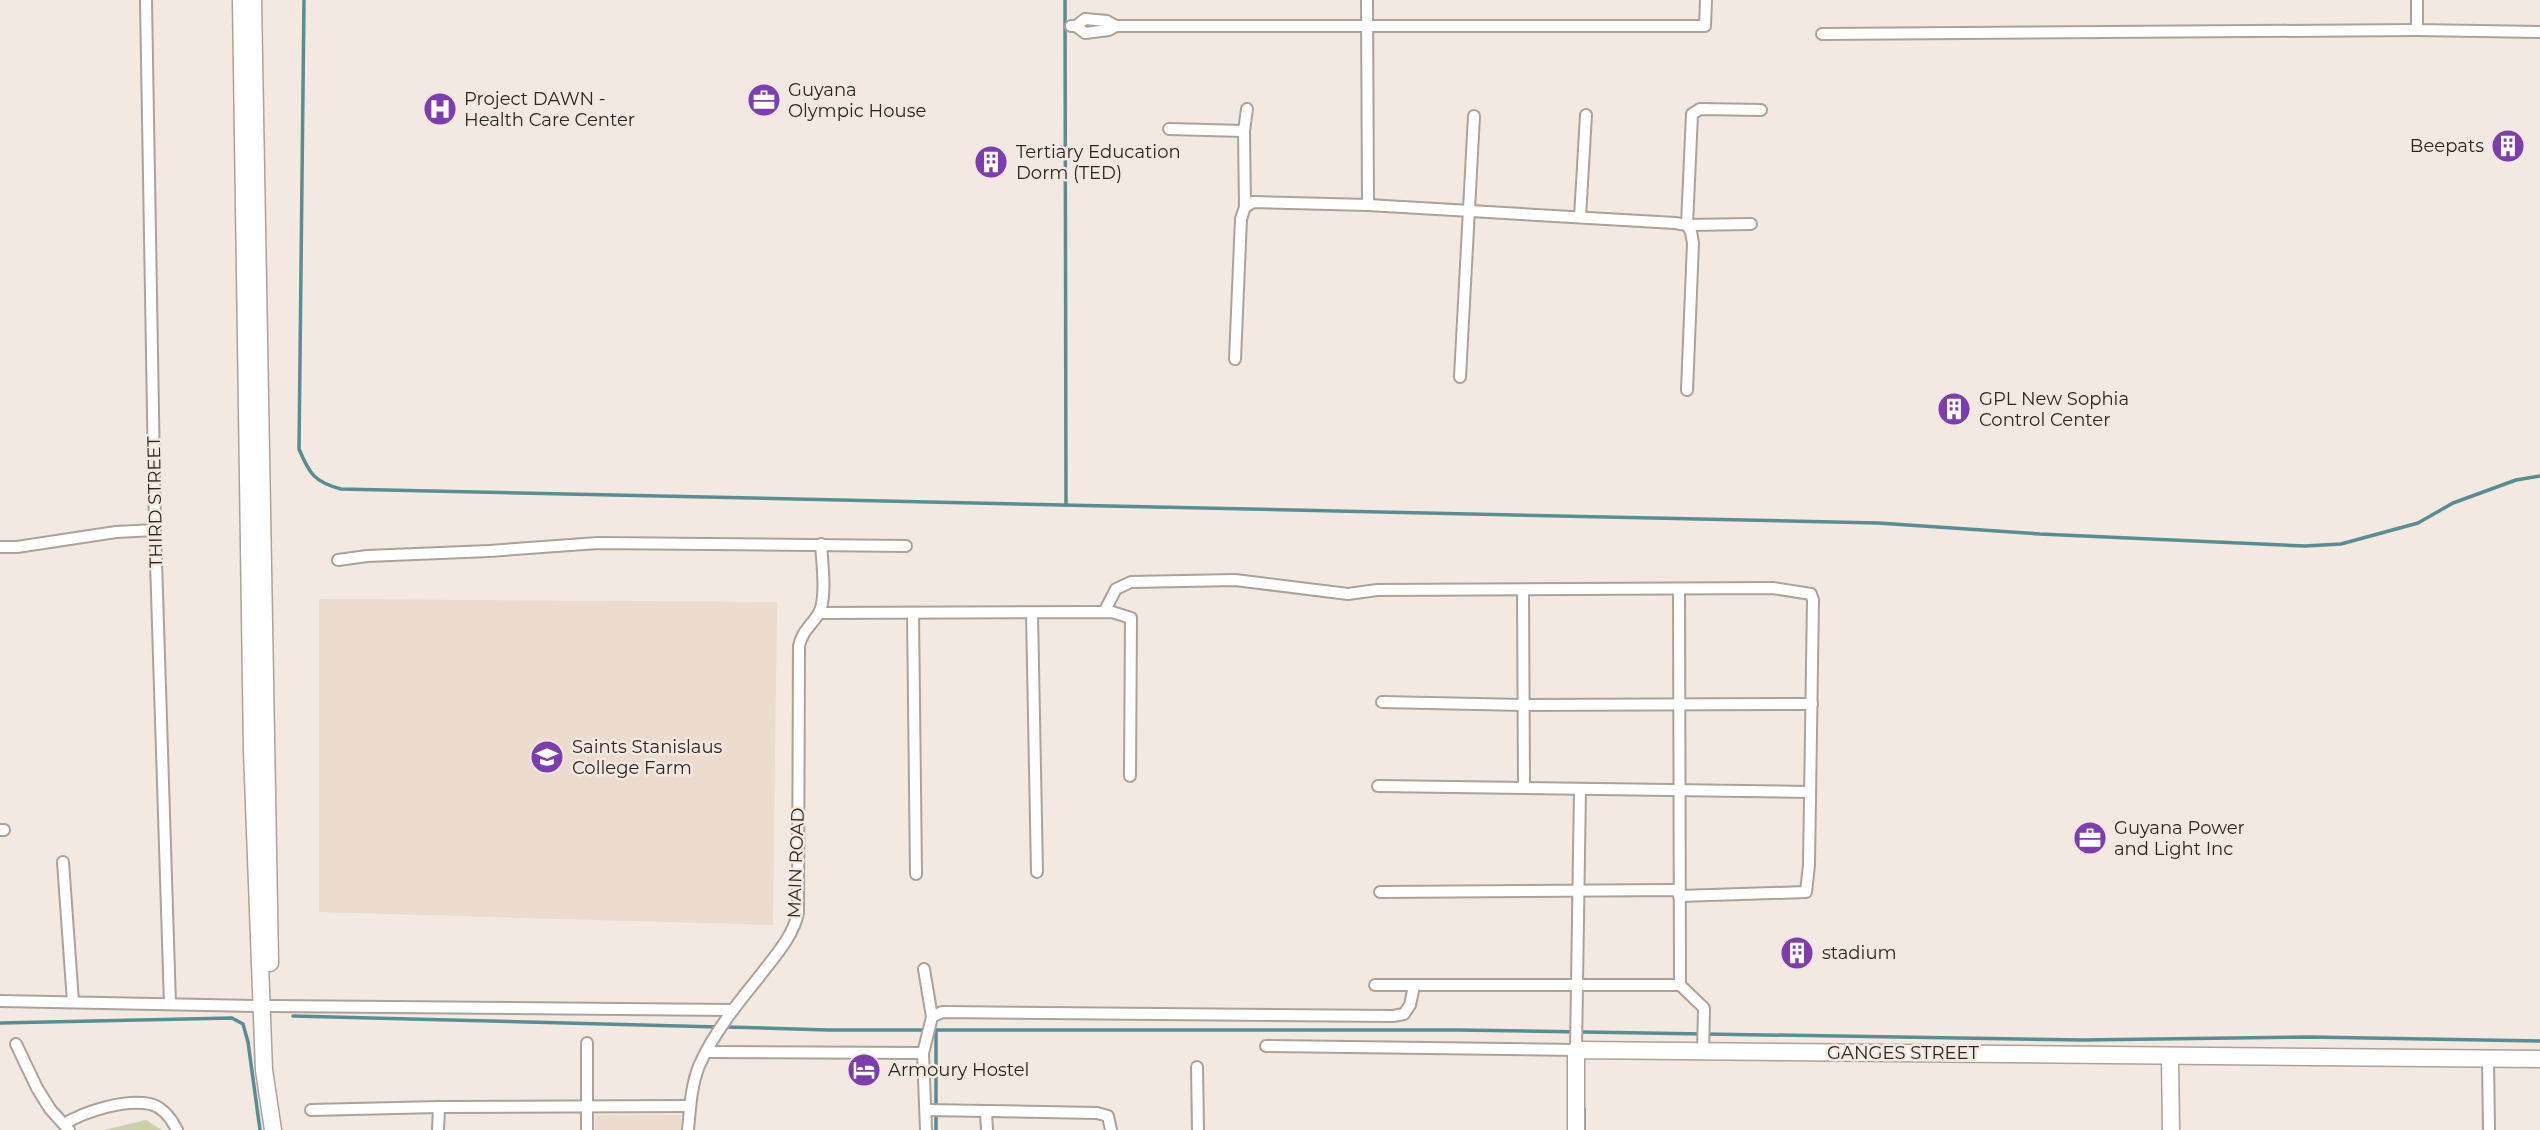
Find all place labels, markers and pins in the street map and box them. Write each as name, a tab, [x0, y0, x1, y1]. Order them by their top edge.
place label: Guyana Olympic House	[788, 79, 926, 122]
office icon: Guyana Olympic House	[745, 81, 783, 119]
place label: Project DAWN - Health Care Center	[464, 88, 635, 131]
hospital icon: Project DAWN - Health Care Center	[421, 90, 459, 128]
building icon: Beepats	[2489, 127, 2527, 165]
place label: Beepats	[2410, 135, 2484, 157]
place label: Tertiary Education Dorm (TED)	[1016, 141, 1181, 184]
building icon: Tertiary Education Dorm (TED)	[972, 143, 1010, 181]
place label: GPL New Sophia Control Center	[1979, 388, 2129, 431]
building icon: GPL New Sophia Control Center	[1935, 390, 1973, 428]
place label: Saints Stanislaus College Farm	[572, 736, 722, 779]
school or university icon: Saints Stanislaus College Farm	[528, 738, 566, 776]
place label: Guyana Power and Light Inc	[2114, 817, 2245, 860]
office icon: Guyana Power and Light Inc	[2071, 819, 2109, 857]
building icon: stadium	[1778, 934, 1816, 972]
place label: stadium	[1822, 942, 1897, 964]
hotel icon: Armoury Hostel	[845, 1051, 883, 1089]
place label: Armoury Hostel	[888, 1059, 1029, 1081]

